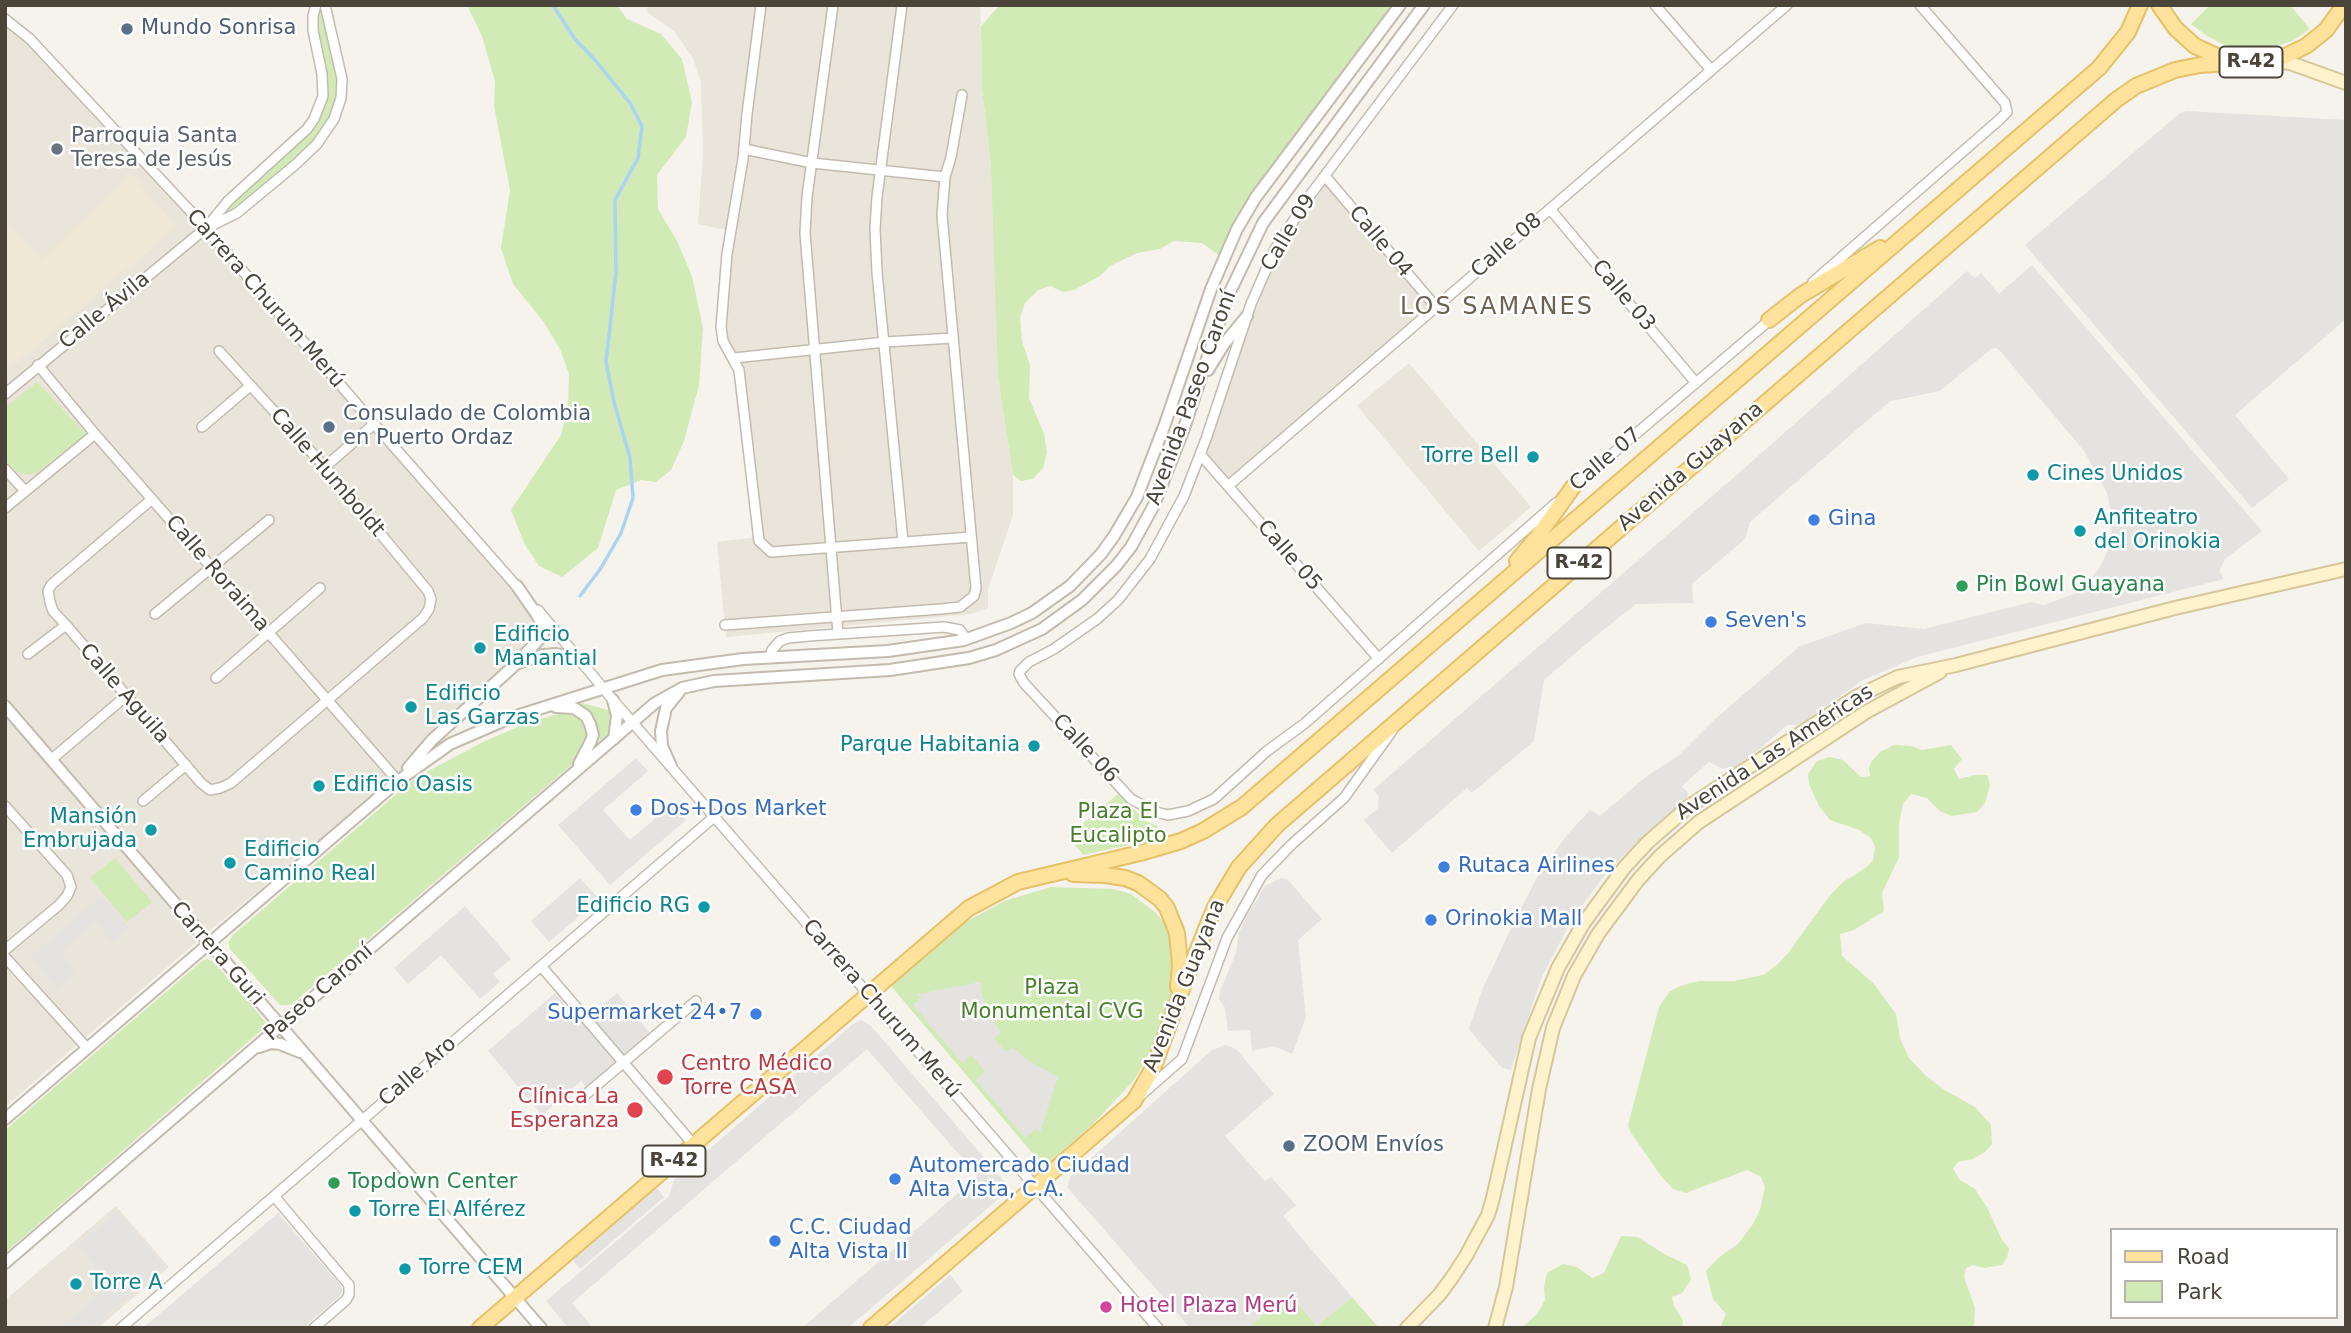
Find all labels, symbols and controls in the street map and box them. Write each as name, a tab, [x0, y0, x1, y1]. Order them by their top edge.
place label: Mundo Sonrisa	[141, 16, 296, 42]
marker: Mundo Sonrisa	[119, 21, 135, 37]
road number: R-42	[2220, 46, 2282, 78]
place label: Parroquia Santa Teresa de Jesús	[71, 124, 238, 174]
marker: Parroquia Santa Teresa de Jesús	[49, 141, 65, 157]
street label: Calle 09	[1256, 190, 1322, 276]
street label: Calle 04	[1343, 201, 1417, 283]
street label: Carrera Churum Merú	[181, 205, 349, 393]
street label: Calle 08	[1466, 208, 1548, 284]
street label: Calle 03	[1586, 255, 1660, 337]
street label: Calle Ávila	[55, 267, 155, 355]
street label: Avenida Paseo Caroní	[1141, 287, 1243, 509]
district label: LOS SAMANES	[1401, 294, 1593, 322]
street label: Avenida Guayana	[1613, 397, 1769, 537]
place label: Consulado de Colombia en Puerto Ordaz	[343, 402, 591, 452]
street label: Calle Humboldt	[264, 404, 390, 542]
marker: Consulado de Colombia en Puerto Ordaz	[321, 419, 337, 435]
street label: Calle 07	[1565, 423, 1647, 497]
place label: Torre Bell	[1422, 444, 1519, 470]
marker: Torre Bell	[1525, 449, 1541, 465]
place label: Cines Unidos	[2047, 462, 2183, 488]
marker: Cines Unidos	[2025, 467, 2041, 483]
place label: Anfiteatro del Orinokia	[2094, 506, 2221, 556]
place label: Gina	[1828, 507, 1876, 533]
street label: Calle Roraima	[160, 511, 274, 637]
marker: Gina	[1806, 512, 1822, 528]
street label: Calle 05	[1251, 515, 1327, 597]
marker: Anfiteatro del Orinokia	[2072, 523, 2088, 539]
road number: R-42	[1548, 548, 1610, 578]
place label: Pin Bowl Guayana	[1976, 573, 2165, 599]
marker: Pin Bowl Guayana	[1954, 578, 1970, 594]
place label: Seven's	[1725, 609, 1807, 635]
marker: Seven's	[1703, 614, 1719, 630]
place label: Edificio Manantial	[494, 623, 597, 673]
street label: Calle Aguila	[74, 639, 174, 749]
marker: Edificio Manantial	[472, 640, 488, 656]
street label: Avenida Las Américas	[1672, 680, 1878, 826]
place label: Edificio Las Garzas	[425, 682, 540, 732]
marker: Edificio Las Garzas	[403, 699, 419, 715]
street label: Calle 06	[1047, 709, 1123, 789]
place label: Parque Habitania	[840, 733, 1020, 759]
marker: Parque Habitania	[1026, 738, 1042, 754]
place label: Edificio Oasis	[333, 773, 473, 799]
marker: Edificio Oasis	[311, 778, 327, 794]
place label: Dos+Dos Market	[650, 797, 826, 823]
park label: Plaza El Eucalipto	[1069, 800, 1167, 850]
marker: Dos+Dos Market	[628, 802, 644, 818]
place label: Mansión Embrujada	[23, 805, 137, 855]
marker: Mansión Embrujada	[143, 822, 159, 838]
place label: Edificio Camino Real	[244, 838, 376, 888]
place label: Rutaca Airlines	[1458, 854, 1615, 880]
marker: Edificio Camino Real	[222, 855, 238, 871]
marker: Rutaca Airlines	[1436, 859, 1452, 875]
place label: Edificio RG	[577, 894, 690, 920]
street label: Avenida Guayana	[1139, 896, 1231, 1076]
street label: Carrera Guri	[165, 897, 269, 1011]
marker: Edificio RG	[696, 899, 712, 915]
place label: Orinokia Mall	[1445, 907, 1582, 933]
marker: Orinokia Mall	[1423, 912, 1439, 928]
street label: Carrera Churum Merú	[797, 915, 965, 1103]
street label: Paseo Caroní	[260, 939, 378, 1047]
park label: Plaza Monumental CVG	[960, 976, 1144, 1026]
place label: Supermarket 24•7	[547, 1001, 742, 1027]
marker: Supermarket 24•7	[748, 1006, 764, 1022]
street label: Calle Aro	[374, 1032, 462, 1112]
place label: Centro Médico Torre CASA	[681, 1052, 832, 1102]
marker: Centro Médico Torre CASA	[655, 1067, 675, 1087]
place label: Clínica La Esperanza	[510, 1085, 619, 1135]
marker: Clínica La Esperanza	[625, 1100, 645, 1120]
place label: ZOOM Envíos	[1303, 1133, 1444, 1159]
marker: ZOOM Envíos	[1281, 1138, 1297, 1154]
road number: R-42	[642, 1146, 706, 1176]
place label: Automercado Ciudad Alta Vista, C.A.	[909, 1154, 1130, 1204]
place label: Topdown Center	[348, 1170, 517, 1196]
marker: Automercado Ciudad Alta Vista, C.A.	[887, 1171, 903, 1187]
marker: Topdown Center	[326, 1175, 342, 1191]
place label: Torre El Alférez	[369, 1198, 526, 1224]
marker: Torre El Alférez	[347, 1203, 363, 1219]
place label: C.C. Ciudad Alta Vista II	[789, 1216, 912, 1266]
legend	[2110, 1228, 2337, 1319]
marker: C.C. Ciudad Alta Vista II	[767, 1233, 783, 1249]
text: Road	[2177, 1245, 2230, 1269]
place label: Torre CEM	[419, 1256, 523, 1282]
marker: Torre CEM	[397, 1261, 413, 1277]
place label: Torre A	[90, 1271, 163, 1297]
marker: Torre A	[68, 1276, 84, 1292]
text: Park	[2177, 1280, 2222, 1304]
place label: Hotel Plaza Merú	[1120, 1294, 1297, 1320]
marker: Hotel Plaza Merú	[1098, 1299, 1114, 1315]

